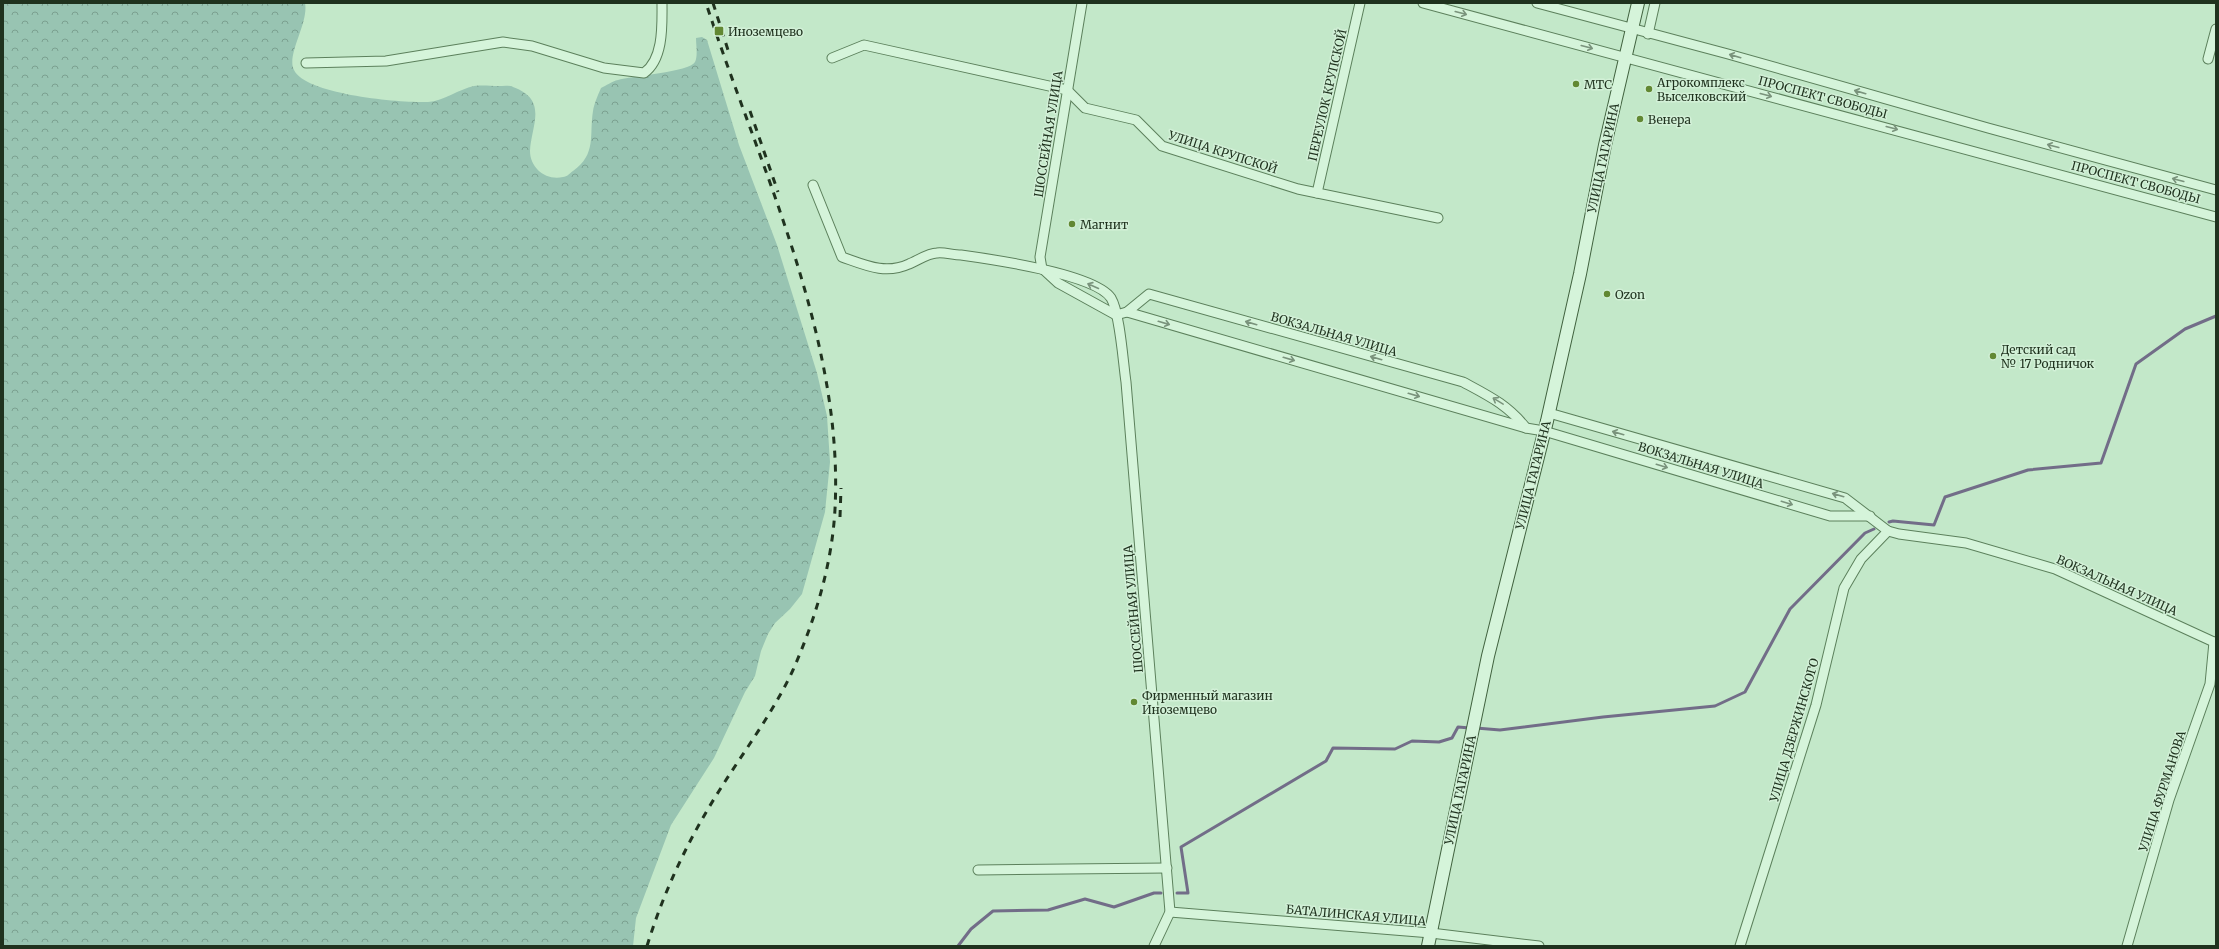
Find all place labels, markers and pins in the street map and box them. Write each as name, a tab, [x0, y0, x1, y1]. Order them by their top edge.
place label: Иноземцево	[728, 24, 803, 39]
marker: Иноземцево	[713, 25, 725, 37]
place label: Агрокомплекс Выселковский	[1656, 75, 1746, 104]
place label: МТС	[1584, 77, 1612, 92]
marker: МТС	[1571, 79, 1581, 89]
marker: Агрокомплекс Выселковский	[1644, 84, 1654, 94]
place label: Венера	[1648, 112, 1691, 127]
marker: Венера	[1635, 114, 1645, 124]
place label: Магнит	[1080, 217, 1128, 232]
marker: Магнит	[1067, 219, 1077, 229]
place label: Ozon	[1615, 287, 1645, 302]
marker: Ozon	[1602, 289, 1612, 299]
place label: Детский сад № 17 Родничок	[2001, 342, 2095, 371]
marker: Детский сад № 17 Родничок	[1988, 351, 1998, 361]
place label: Фирменный магазин Иноземцево	[1142, 688, 1273, 717]
marker: Фирменный магазин Иноземцево	[1129, 697, 1139, 707]

